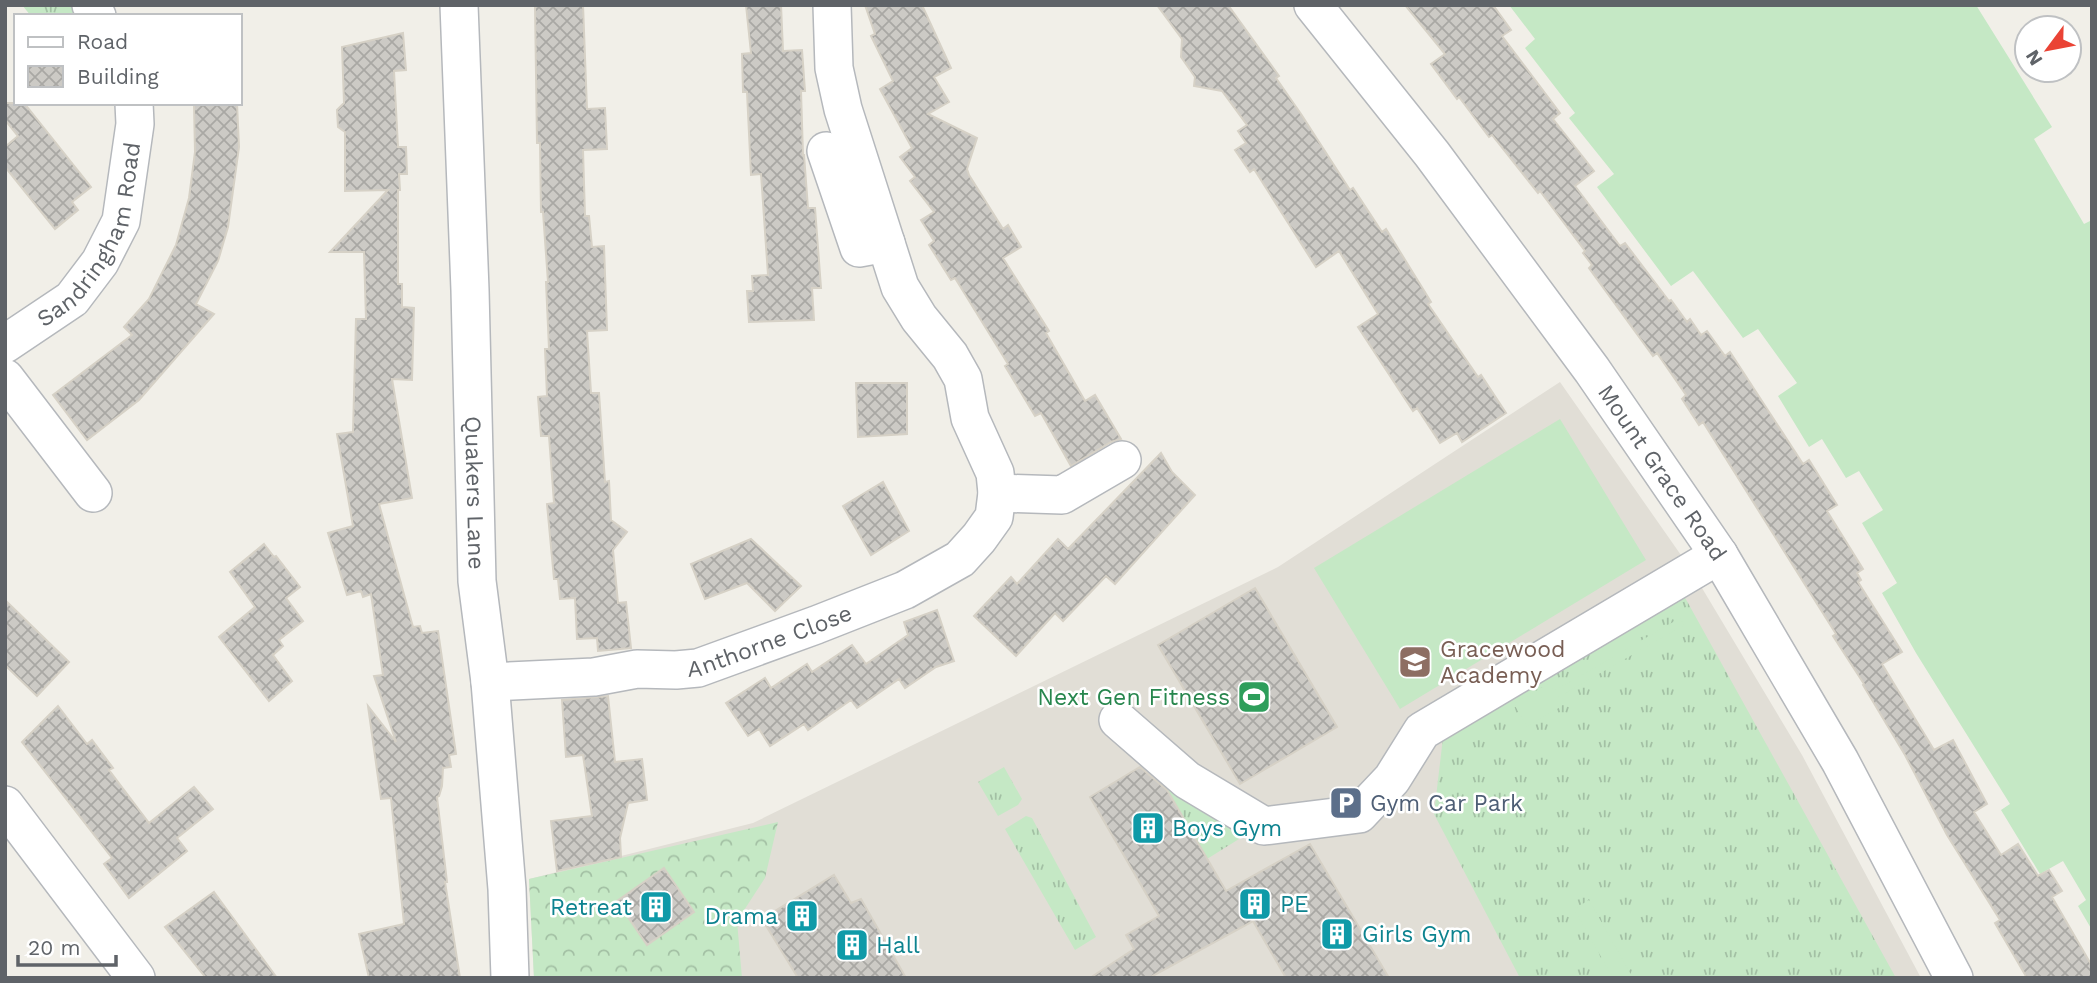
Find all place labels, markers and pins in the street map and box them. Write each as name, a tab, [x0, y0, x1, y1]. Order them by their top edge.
place label: Gracewood Academy	[1440, 636, 1566, 689]
school or university icon: Gracewood Academy	[1396, 643, 1434, 681]
sports icon: Next Gen Fitness	[1235, 678, 1273, 716]
place label: Next Gen Fitness	[1037, 684, 1230, 711]
parking icon: Gym Car Park	[1327, 784, 1365, 822]
place label: Gym Car Park	[1370, 790, 1523, 817]
building icon: Boys Gym	[1129, 809, 1167, 847]
place label: Boys Gym	[1172, 815, 1282, 842]
building icon: PE	[1236, 885, 1274, 923]
building icon: Retreat	[637, 888, 675, 926]
place label: PE	[1280, 891, 1309, 918]
place label: Retreat	[550, 894, 632, 921]
building icon: Drama	[783, 897, 821, 935]
place label: Drama	[705, 903, 778, 930]
building icon: Girls Gym	[1318, 915, 1356, 953]
place label: Girls Gym	[1362, 921, 1471, 948]
building icon: Hall	[833, 926, 871, 964]
place label: Hall	[876, 932, 920, 959]

